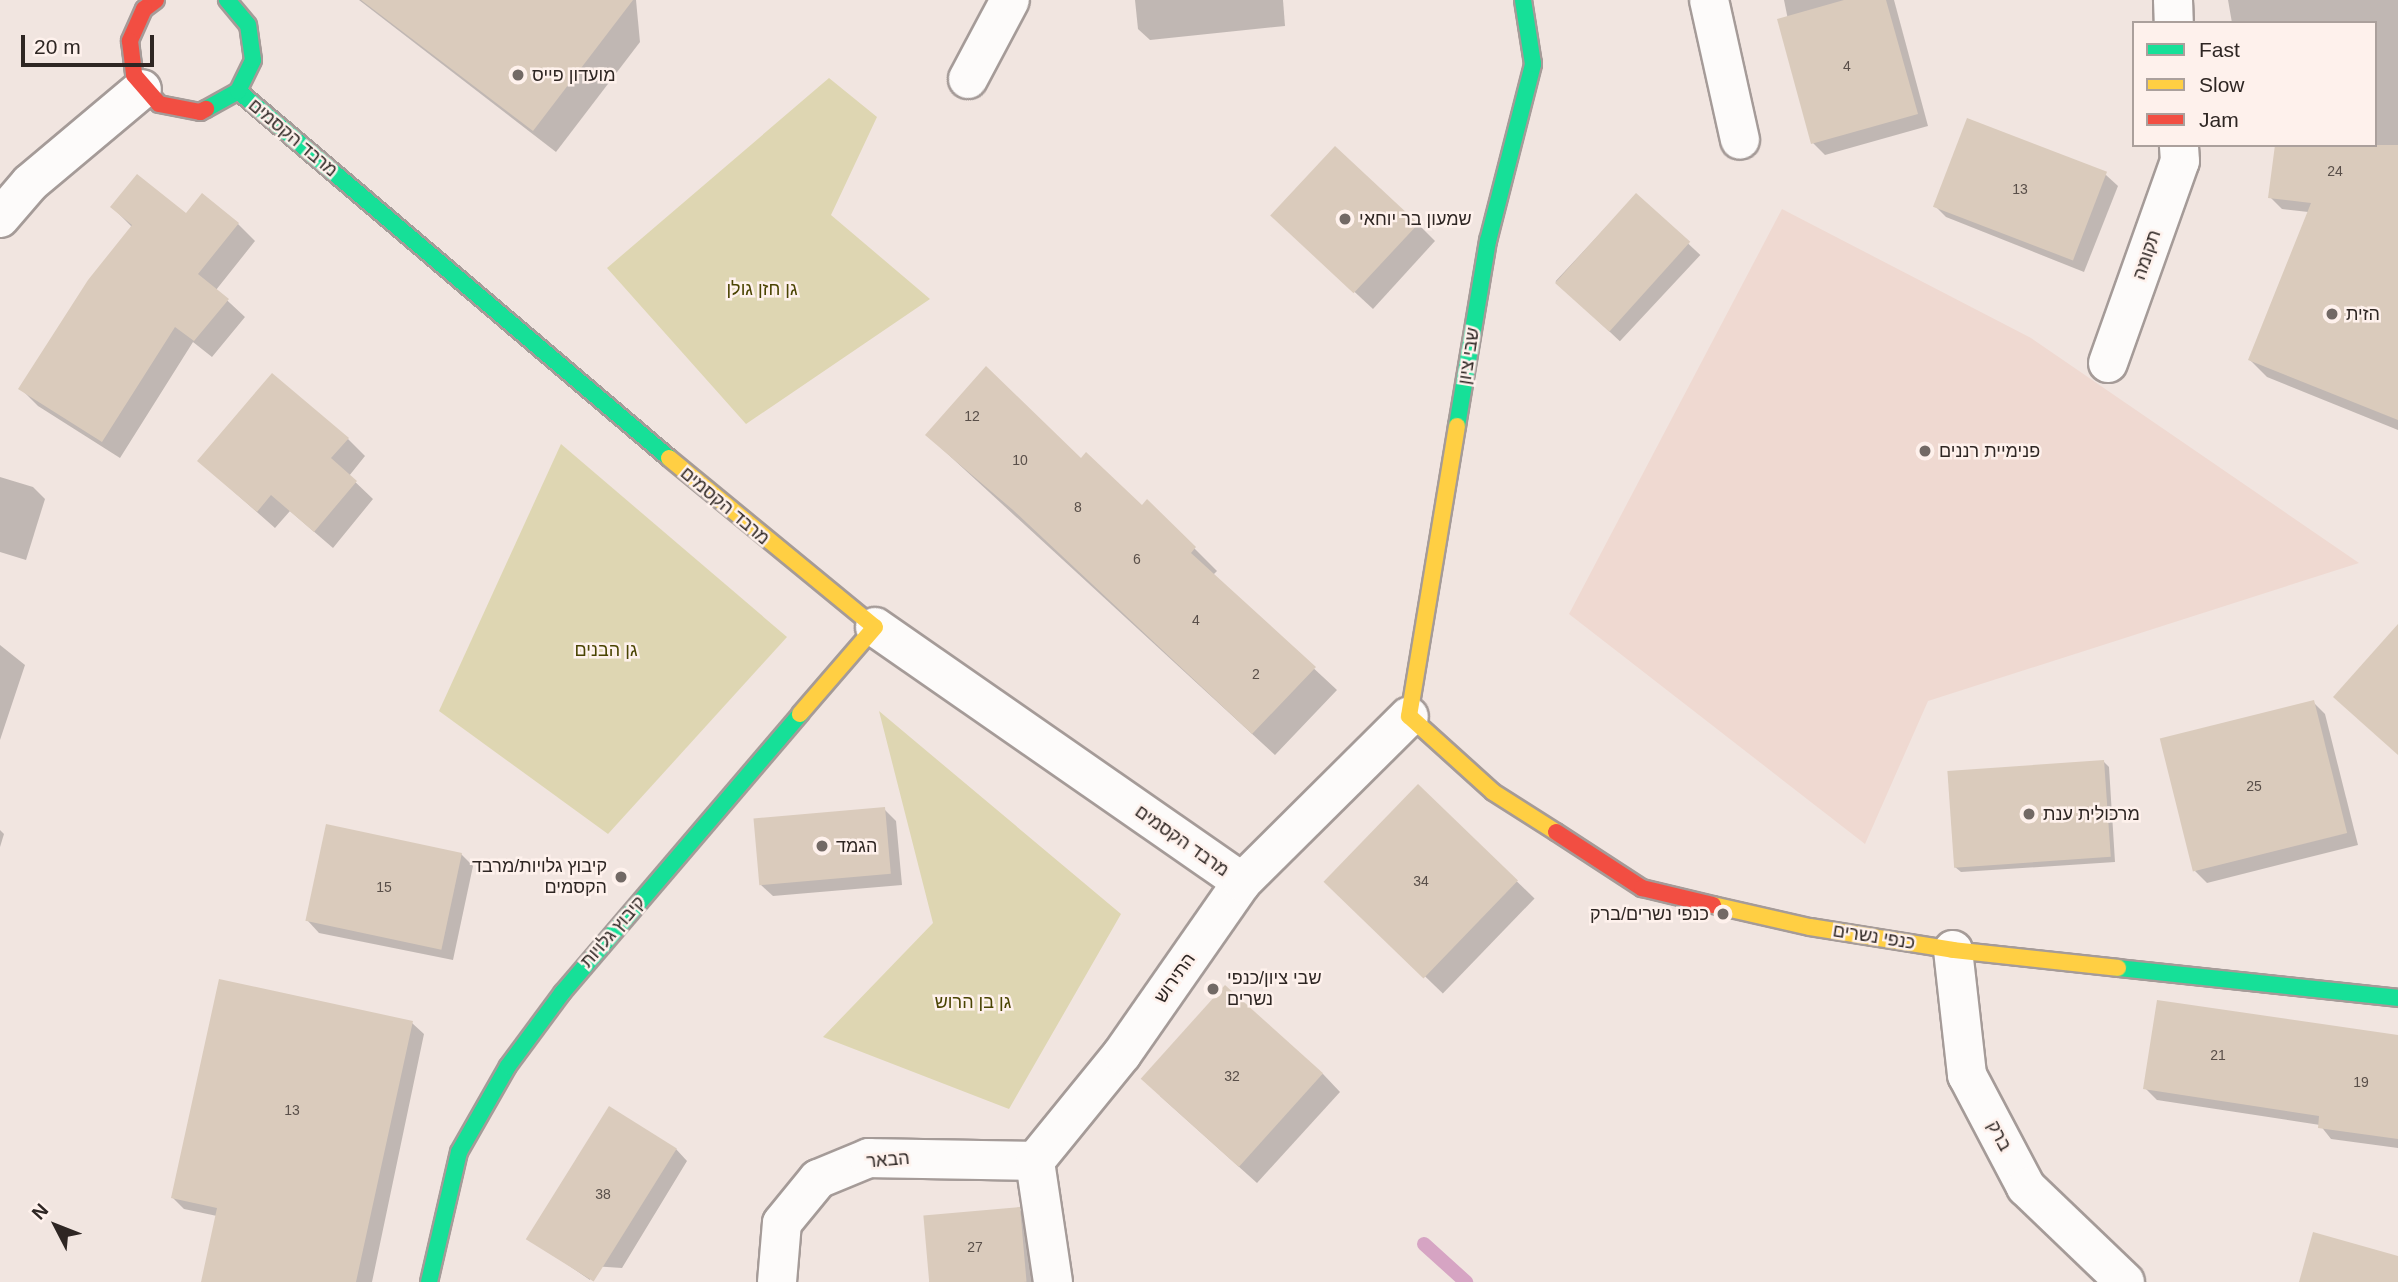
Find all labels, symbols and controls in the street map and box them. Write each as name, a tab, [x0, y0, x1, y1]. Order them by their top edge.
scale bar	[24, 21, 158, 65]
legend	[2132, 21, 2377, 147]
text: 20 m	[34, 35, 81, 58]
text: Fast	[2199, 38, 2240, 61]
house number: 4	[1843, 58, 1851, 74]
place label: מועדון פייס	[532, 64, 616, 86]
marker: מועדון פייס	[510, 67, 526, 83]
text: Slow	[2199, 73, 2245, 96]
street label: מרבד הקסמים	[244, 94, 342, 182]
text: Jam	[2199, 108, 2239, 131]
house number: 24	[2327, 163, 2343, 179]
house number: 13	[2012, 181, 2028, 197]
place label: שמעון בר יוחאי	[1359, 208, 1472, 230]
marker: שמעון בר יוחאי	[1337, 211, 1353, 227]
street label: תקומה	[2128, 227, 2166, 283]
park label: גן חזן גולן	[726, 278, 798, 300]
place label: הזית	[2346, 303, 2380, 325]
marker: הזית	[2324, 306, 2340, 322]
street label: שבי ציון	[1454, 326, 1484, 386]
house number: 12	[964, 408, 980, 424]
place label: פנימיית רננים	[1939, 440, 2040, 462]
marker: פנימיית רננים	[1917, 443, 1933, 459]
house number: 10	[1012, 452, 1028, 468]
street label: מרבד הקסמים	[676, 462, 774, 550]
house number: 8	[1074, 499, 1082, 515]
house number: 6	[1133, 551, 1141, 567]
house number: 4	[1192, 612, 1200, 628]
park label: גן הבנים	[575, 639, 637, 661]
house number: 2	[1252, 666, 1260, 682]
house number: 25	[2246, 778, 2262, 794]
street label: מרבד הקסמים	[1131, 801, 1233, 881]
place label: מרכולית ענת	[2043, 803, 2140, 825]
marker: מרכולית ענת	[2021, 806, 2037, 822]
place label: הגמד	[836, 835, 877, 857]
marker: הגמד	[814, 838, 830, 854]
place label: קיבוץ גלויות/מרבד הקסמים	[472, 856, 607, 898]
marker: קיבוץ גלויות/מרבד הקסמים	[613, 869, 629, 885]
house number: 34	[1413, 873, 1429, 889]
house number: 15	[376, 879, 392, 895]
street label: קיבוץ גלויות	[576, 892, 650, 972]
place label: כנפי נשרים/ברק	[1590, 903, 1709, 925]
marker: כנפי נשרים/ברק	[1715, 906, 1731, 922]
street label: כנפי נשרים	[1831, 920, 1917, 954]
street label: התירוש	[1150, 949, 1200, 1007]
place label: שבי ציון/כנפי נשרים	[1227, 968, 1322, 1010]
marker: שבי ציון/כנפי נשרים	[1205, 981, 1221, 997]
park label: גן בן הרוש	[935, 991, 1011, 1013]
house number: 21	[2210, 1047, 2226, 1063]
house number: 32	[1224, 1068, 1240, 1084]
house number: 19	[2353, 1074, 2369, 1090]
house number: 13	[284, 1102, 300, 1118]
street label: ברק	[1982, 1117, 2016, 1155]
street label: הבאר	[866, 1147, 910, 1173]
house number: 38	[595, 1186, 611, 1202]
north arrow	[21, 1191, 91, 1261]
text: N	[28, 1199, 52, 1224]
house number: 27	[967, 1239, 983, 1255]

